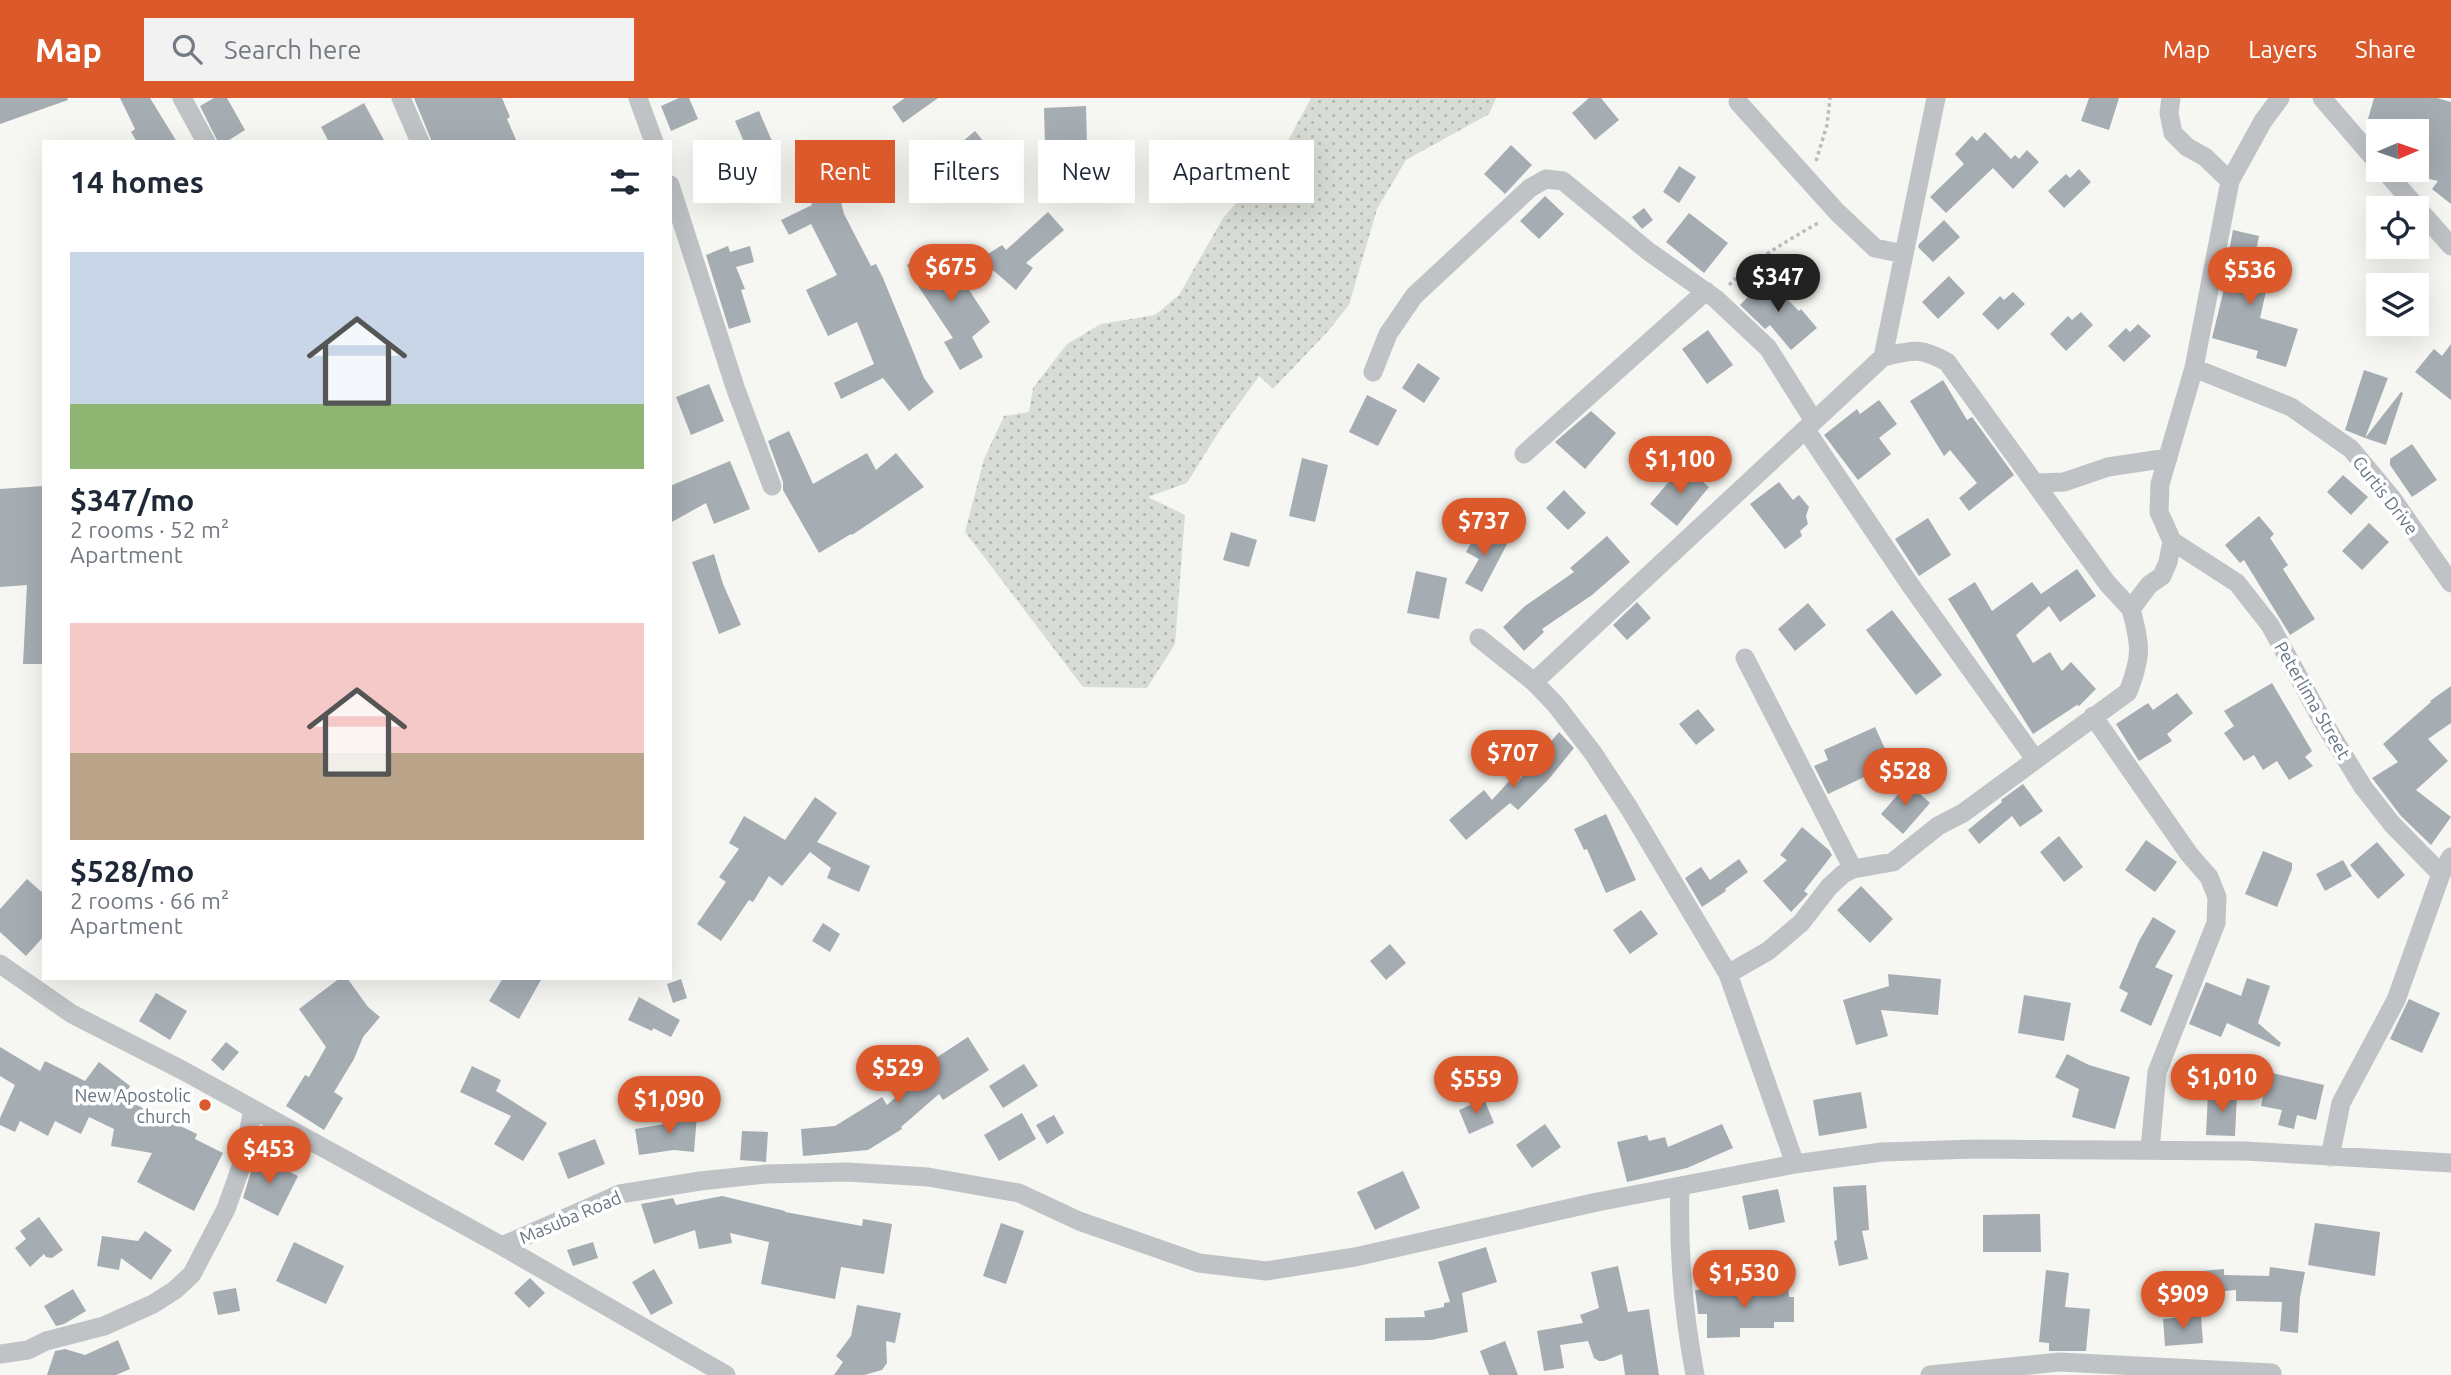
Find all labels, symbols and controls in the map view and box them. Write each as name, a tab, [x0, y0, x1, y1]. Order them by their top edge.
search box	[144, 18, 634, 81]
icon: search	[168, 30, 206, 68]
text: Map	[35, 31, 102, 68]
text: Search here	[224, 35, 362, 64]
text: Map	[2163, 36, 2210, 63]
text: Layers	[2248, 36, 2317, 63]
text: Share	[2355, 36, 2416, 63]
north arrow	[2366, 119, 2429, 182]
map controls	[2366, 119, 2429, 336]
chip: Buy	[693, 140, 781, 203]
chip: Rent	[795, 140, 895, 203]
chip: Filters	[909, 140, 1024, 203]
chip: New	[1038, 140, 1135, 203]
chip: Apartment	[1149, 140, 1314, 203]
icon: filters	[606, 163, 644, 201]
text: 14 homes	[70, 165, 204, 199]
button: locate	[2366, 196, 2429, 259]
pin: $675	[910, 244, 992, 304]
pin: $536	[2209, 248, 2291, 307]
text: $675	[925, 254, 977, 279]
pin: $347	[1737, 254, 1819, 314]
text: $536	[2224, 257, 2276, 282]
text: $347	[1752, 264, 1804, 289]
button: layers	[2366, 273, 2429, 336]
icon: home	[294, 298, 420, 424]
pin: $1,100	[1623, 436, 1737, 496]
text: $1,100	[1645, 446, 1715, 471]
street label: Curtis Drive	[2349, 452, 2423, 538]
text: $347/mo	[70, 483, 194, 517]
pin: $737	[1443, 498, 1525, 558]
text: $737	[1458, 508, 1510, 533]
text: 2 rooms · 52 m²	[70, 517, 229, 542]
text: Apartment	[70, 542, 183, 567]
street label: Peterlima Street	[2271, 638, 2355, 762]
icon: home	[294, 669, 420, 795]
pin: $707	[1472, 730, 1554, 790]
text: $707	[1487, 740, 1539, 765]
pin: $528	[1864, 748, 1946, 808]
text: $528	[1879, 758, 1931, 783]
text: $528/mo	[70, 854, 194, 888]
text: 2 rooms · 66 m²	[70, 888, 229, 913]
text: Apartment	[70, 913, 183, 938]
pin: $529	[857, 1046, 939, 1105]
pin: $1,010	[2165, 1054, 2279, 1114]
text: $529	[872, 1055, 924, 1080]
pin: $559	[1435, 1056, 1517, 1116]
text: $1,010	[2187, 1064, 2257, 1089]
text: $559	[1450, 1066, 1502, 1091]
pin: $1,090	[612, 1076, 726, 1136]
place label: New Apostolic church	[75, 1085, 191, 1126]
text: $1,090	[634, 1086, 704, 1111]
marker: New Apostolic church	[197, 1097, 213, 1113]
pin: $453	[228, 1126, 310, 1186]
text: $453	[243, 1136, 295, 1161]
street label: Masuba Road	[516, 1187, 624, 1247]
pin: $1,530	[1687, 1250, 1801, 1310]
text: $1,530	[1709, 1260, 1779, 1285]
pin: $909	[2142, 1272, 2224, 1331]
text: $909	[2157, 1281, 2209, 1306]

